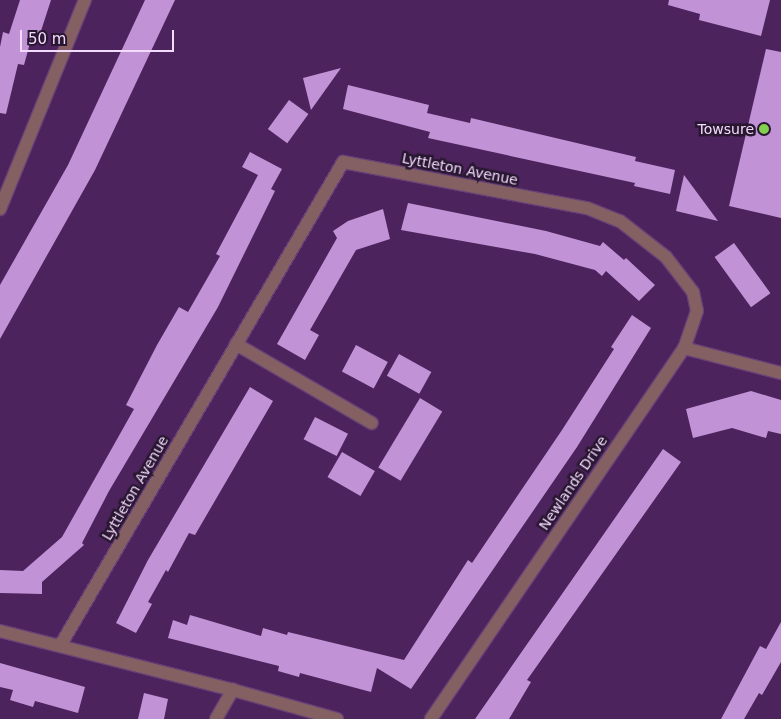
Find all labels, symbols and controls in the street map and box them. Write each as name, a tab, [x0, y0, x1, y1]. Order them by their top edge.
scale bar	[22, 20, 176, 52]
text: 50 m	[28, 30, 66, 48]
place label: Towsure	[698, 121, 754, 137]
marker: Towsure	[758, 123, 770, 135]
street label: Lyttleton Avenue	[401, 150, 519, 188]
street label: Lyttleton Avenue	[98, 433, 172, 543]
street label: Newlands Drive	[535, 433, 611, 533]

